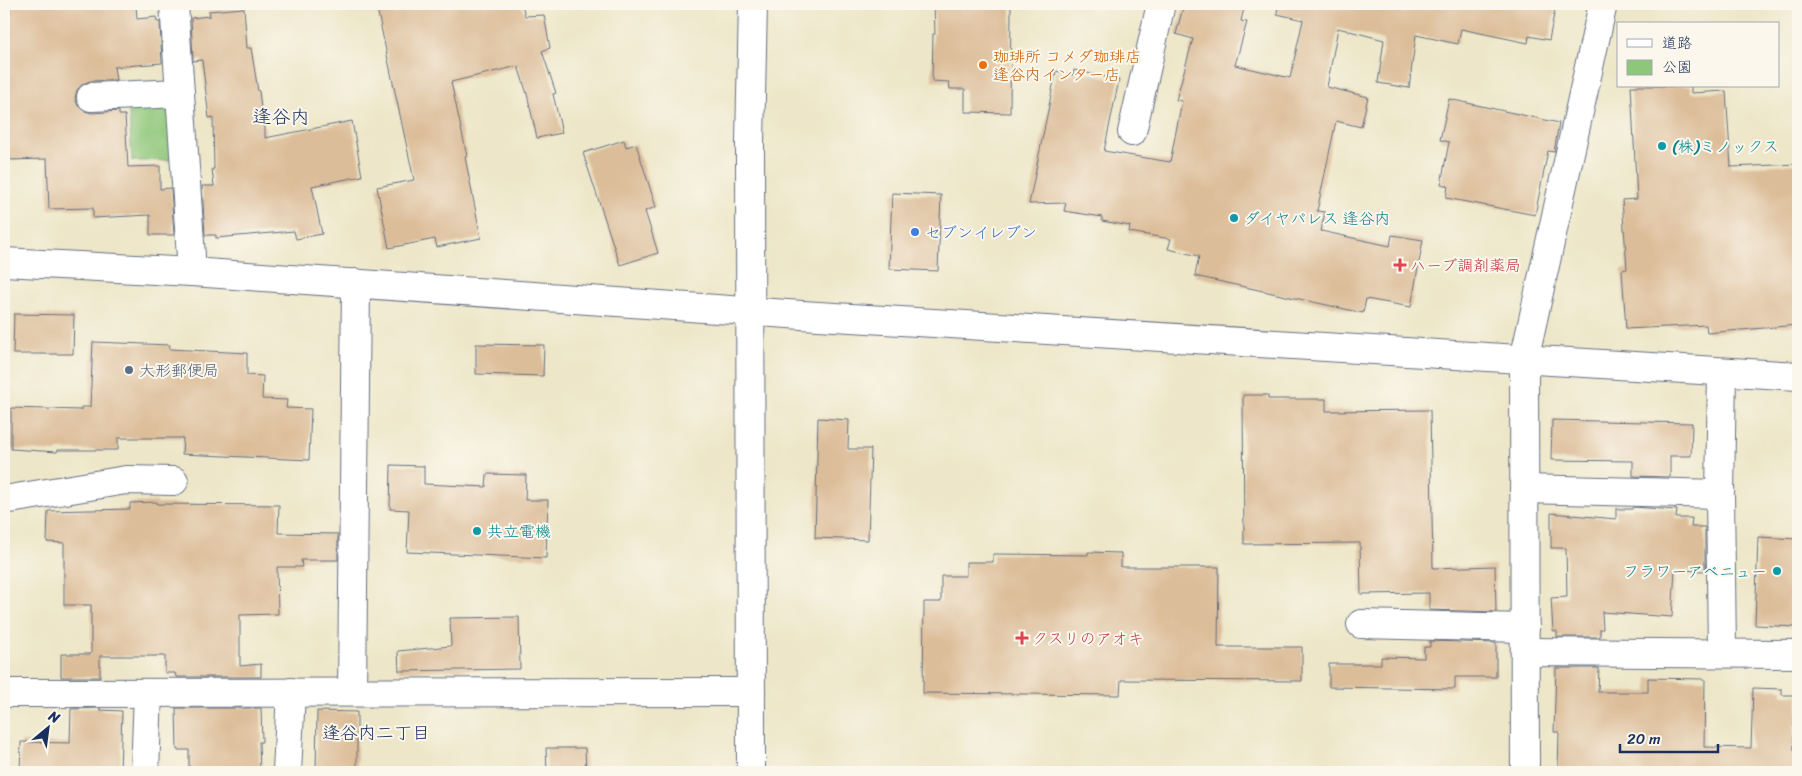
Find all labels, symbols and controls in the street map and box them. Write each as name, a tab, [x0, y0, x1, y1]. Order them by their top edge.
legend	[1617, 22, 1780, 88]
text: 道路	[1662, 30, 1692, 56]
place label: 珈琲所 コメダ珈琲店 逢谷内インター店	[993, 42, 1141, 89]
text: 公園	[1662, 54, 1692, 80]
marker: 珈琲所 コメダ珈琲店 逢谷内インター店	[977, 59, 989, 71]
district label: 逢谷内	[252, 100, 310, 133]
place label: (株)ミノックス	[1672, 132, 1779, 161]
marker: (株)ミノックス	[1656, 140, 1668, 152]
place label: ダイヤパレス 逢谷内	[1244, 204, 1391, 233]
marker: ダイヤパレス 逢谷内	[1228, 212, 1240, 224]
place label: セブンイレブン	[925, 218, 1037, 247]
marker: セブンイレブン	[909, 226, 921, 238]
place label: ハーブ調剤薬局	[1410, 251, 1521, 280]
marker: ハーブ調剤薬局	[1394, 259, 1406, 271]
place label: 大形郵便局	[139, 356, 219, 385]
marker: 大形郵便局	[123, 364, 135, 376]
place label: 共立電機	[487, 517, 551, 546]
marker: 共立電機	[471, 525, 483, 537]
place label: フラワーアベニュー	[1623, 557, 1767, 586]
marker: フラワーアベニュー	[1771, 565, 1783, 577]
place label: クスリのアオキ	[1032, 624, 1144, 653]
marker: クスリのアオキ	[1016, 632, 1028, 644]
text: N	[43, 703, 65, 730]
north arrow	[22, 704, 72, 754]
district label: 逢谷内二丁目	[322, 717, 430, 749]
scale bar	[1620, 721, 1717, 753]
text: 20 m	[1627, 726, 1661, 752]

